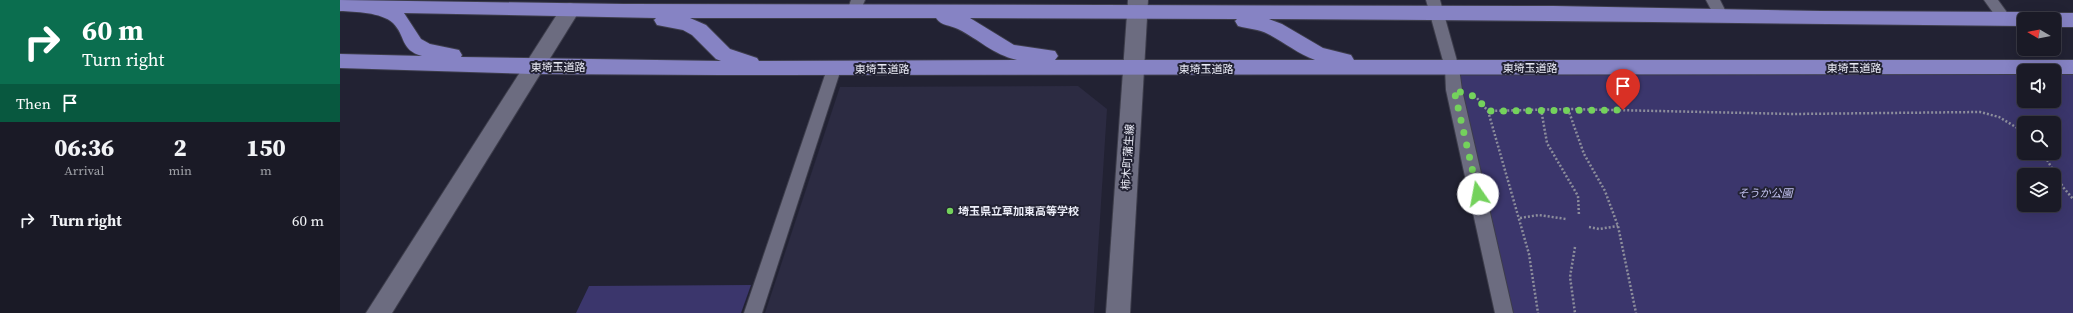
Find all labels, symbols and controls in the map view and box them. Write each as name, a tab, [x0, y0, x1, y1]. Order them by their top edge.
text: 60 m	[82, 11, 144, 49]
north arrow	[2017, 12, 2061, 56]
map controls	[2017, 12, 2061, 212]
icon: right	[16, 16, 68, 68]
text: Turn right	[82, 47, 164, 72]
street label: 東埼玉道路	[531, 60, 586, 75]
street label: 東埼玉道路	[1503, 61, 1558, 76]
street label: 東埼玉道路	[1827, 61, 1882, 76]
street label: 東埼玉道路	[855, 62, 910, 77]
street label: 東埼玉道路	[1179, 62, 1234, 77]
button: sound	[2017, 64, 2061, 108]
pin	[1606, 69, 1640, 110]
icon: arrive	[1612, 75, 1634, 97]
icon: arrive	[59, 92, 81, 114]
text: Then	[16, 93, 51, 114]
button: search	[2017, 116, 2061, 160]
street label: 柿木町蒲生線	[1118, 124, 1138, 190]
text: 06:36	[54, 131, 114, 164]
text: 2	[174, 131, 187, 164]
text: 150	[246, 131, 286, 164]
text: Arrival	[64, 162, 104, 179]
text: min	[168, 162, 192, 179]
text: m	[260, 162, 272, 179]
button: layers	[2017, 168, 2061, 212]
position arrow	[1457, 173, 1499, 215]
park label: そうか公園	[1738, 186, 1794, 201]
place label: 埼玉県立草加東高等学校	[958, 204, 1079, 219]
marker: 埼玉県立草加東高等学校	[945, 206, 955, 216]
icon: right	[16, 209, 38, 231]
text: Turn right	[50, 210, 122, 231]
text: 60 m	[292, 210, 324, 231]

